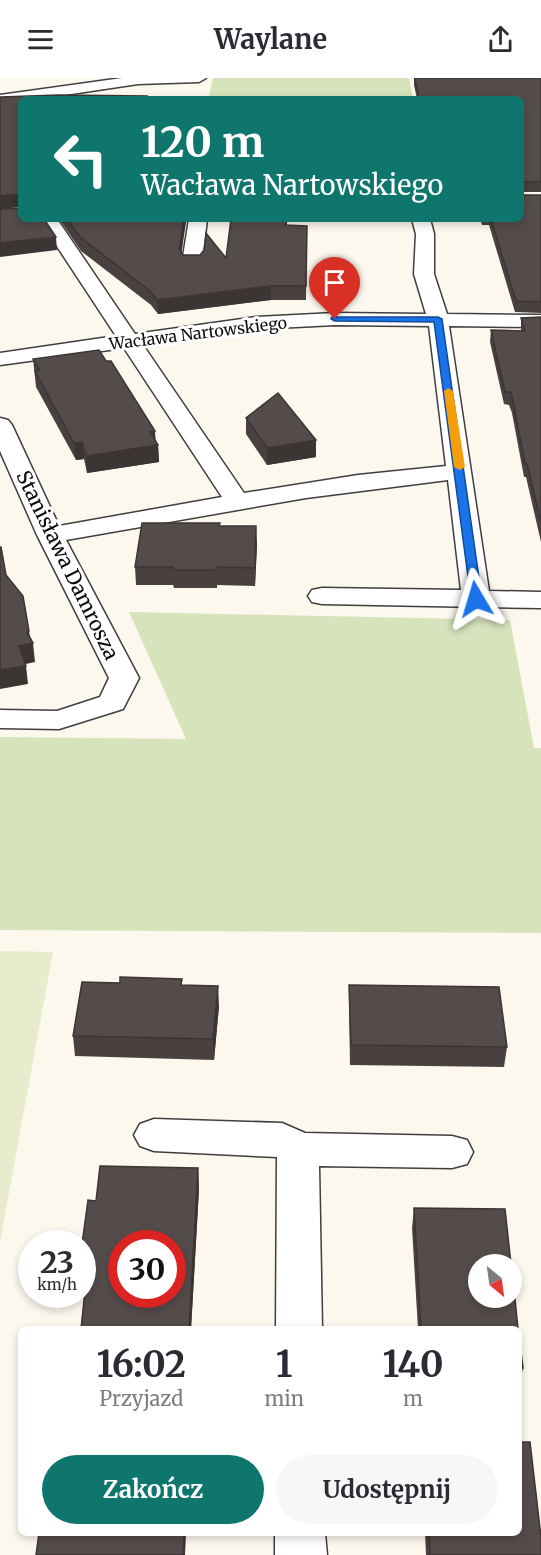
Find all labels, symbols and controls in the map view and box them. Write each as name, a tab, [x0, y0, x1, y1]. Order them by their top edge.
text: Waylane	[214, 22, 327, 56]
icon: menu	[24, 23, 57, 56]
icon: share	[484, 23, 517, 56]
text: 120 m	[141, 116, 264, 168]
icon: left	[42, 120, 120, 198]
text: Wacława Nartowskiego	[141, 168, 443, 202]
pin	[309, 257, 360, 319]
icon: arrive	[318, 266, 351, 299]
street label: Wacława Nartowskiego	[107, 312, 288, 354]
street label: Stanisława Damrosza	[11, 466, 125, 664]
position arrow	[444, 567, 508, 631]
speed limit sign: 30	[108, 1230, 186, 1308]
text: 23	[40, 1243, 74, 1281]
north arrow	[468, 1254, 522, 1308]
map controls	[468, 1254, 522, 1308]
text: km/h	[37, 1275, 77, 1294]
text: 16:02	[96, 1342, 186, 1387]
text: 1	[276, 1342, 293, 1387]
text: 140	[382, 1342, 444, 1387]
text: Przyjazd	[99, 1386, 183, 1411]
text: min	[264, 1386, 304, 1411]
text: m	[403, 1386, 423, 1411]
button: Zakończ	[42, 1455, 264, 1524]
button: Udostępnij	[276, 1455, 498, 1524]

